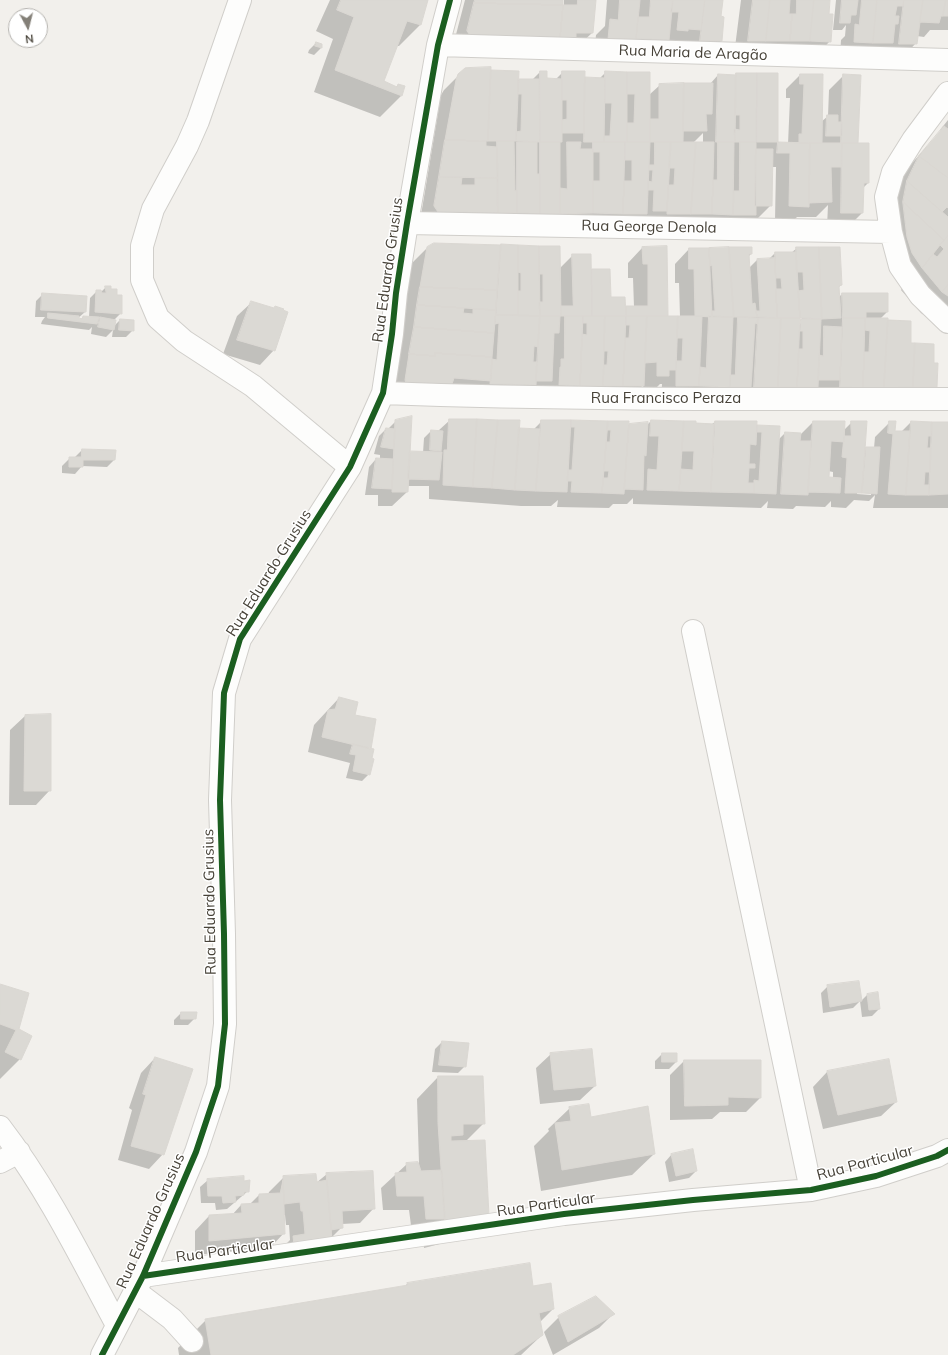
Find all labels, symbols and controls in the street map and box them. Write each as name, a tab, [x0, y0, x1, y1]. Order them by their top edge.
north arrow	[8, 8, 48, 48]
text: N	[24, 31, 34, 46]
street label: Rua Maria de Aragão	[618, 41, 768, 65]
street label: Rua Eduardo Grusius	[369, 196, 407, 344]
street label: Rua George Denola	[581, 217, 717, 237]
street label: Rua Francisco Peraza	[591, 389, 741, 407]
street label: Rua Eduardo Grusius	[223, 506, 315, 640]
street label: Rua Eduardo Grusius	[200, 829, 220, 975]
street label: Rua Particular	[815, 1141, 915, 1185]
street label: Rua Eduardo Grusius	[113, 1150, 189, 1292]
street label: Rua Particular	[496, 1189, 596, 1221]
street label: Rua Particular	[175, 1235, 275, 1267]

